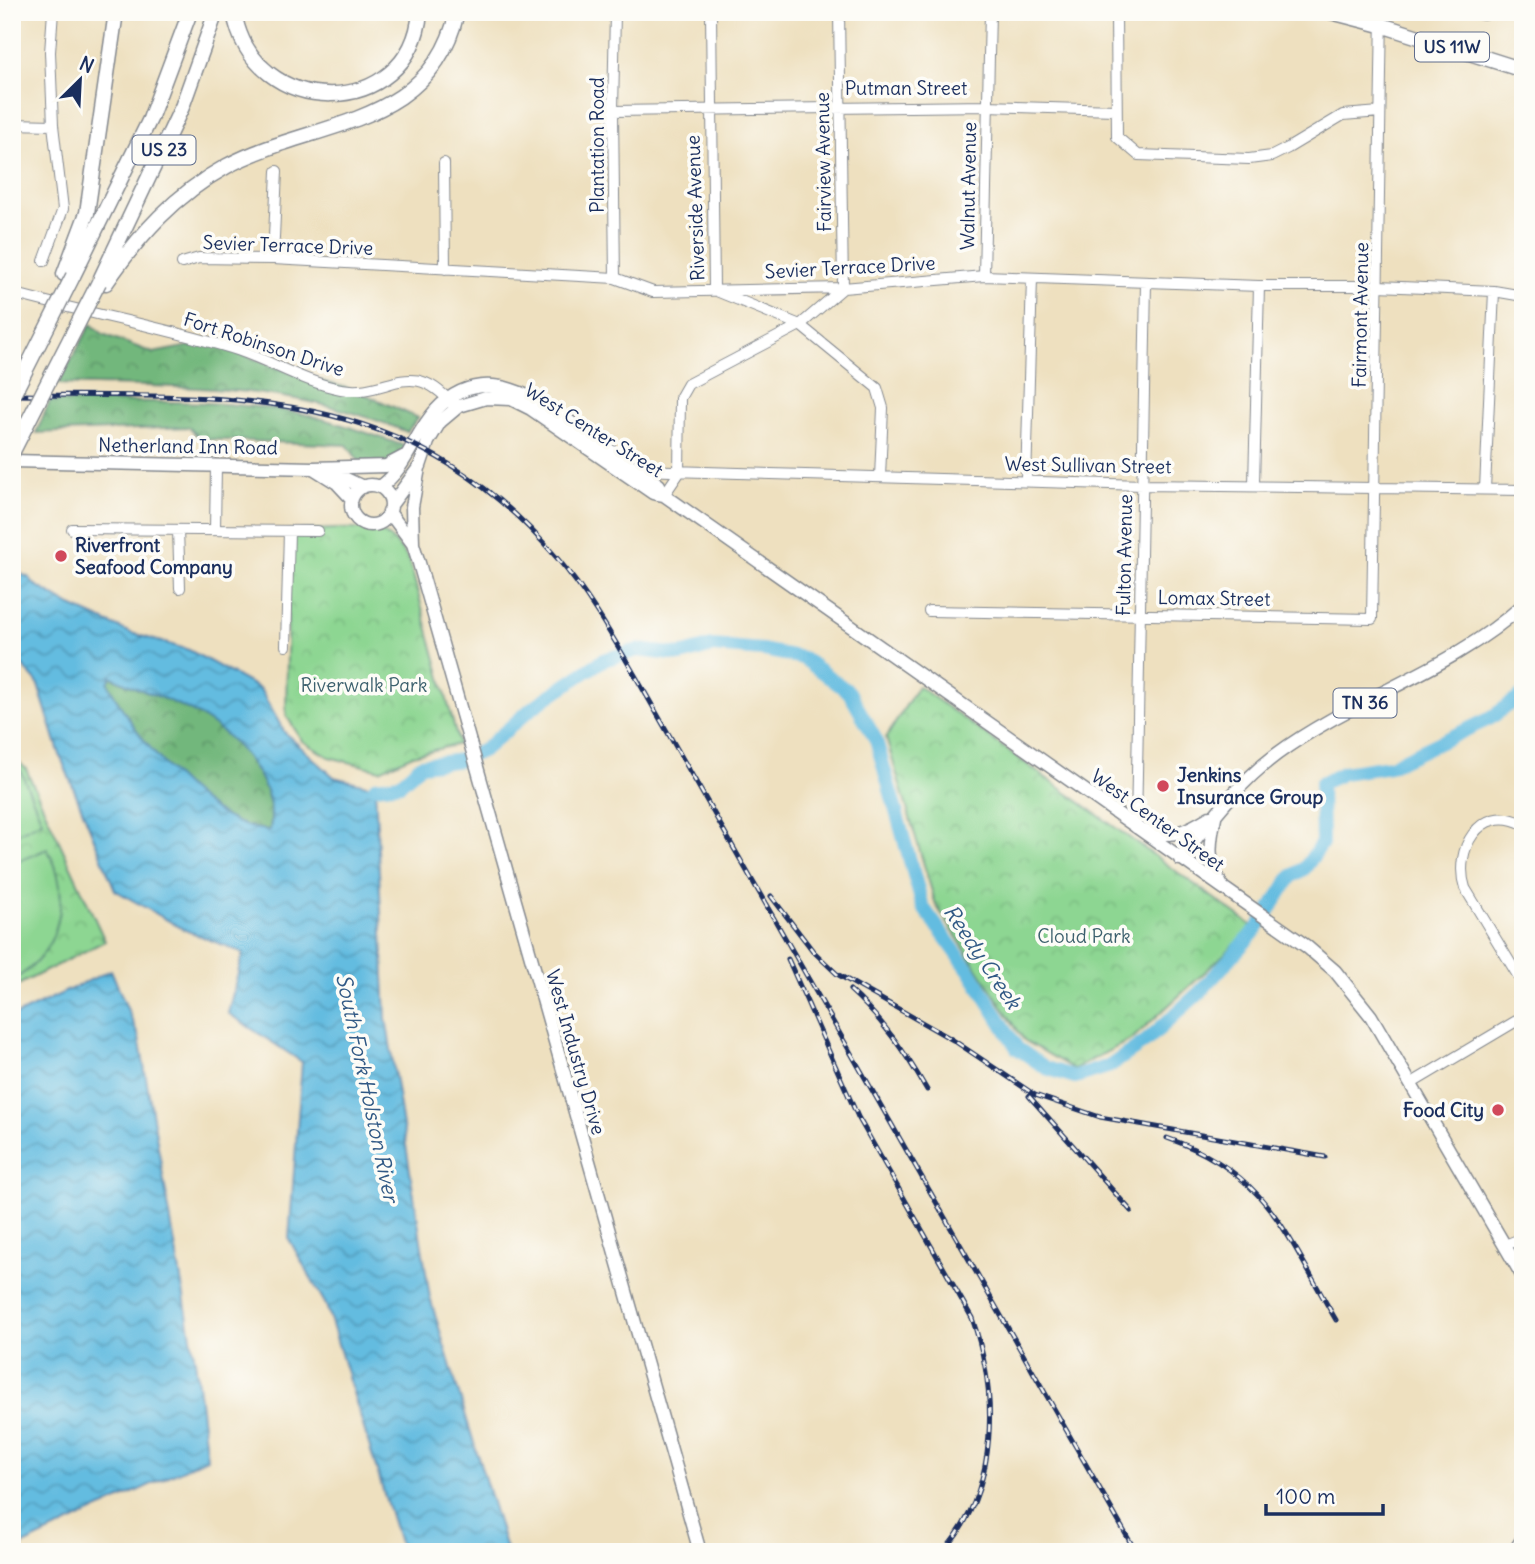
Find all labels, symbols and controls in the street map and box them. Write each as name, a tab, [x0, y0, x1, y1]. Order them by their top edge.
road number: US 11W	[1415, 32, 1489, 62]
north arrow	[46, 46, 116, 116]
text: N	[76, 51, 98, 78]
street label: Putman Street	[845, 76, 967, 100]
street label: Plantation Road	[585, 77, 609, 213]
street label: Fairview Avenue	[810, 92, 836, 232]
street label: Walnut Avenue	[955, 122, 981, 250]
road number: US 23	[132, 135, 196, 164]
street label: Riverside Avenue	[680, 135, 710, 281]
street label: Sevier Terrace Drive	[202, 230, 374, 260]
street label: Fairmont Avenue	[1347, 242, 1373, 388]
street label: Sevier Terrace Drive	[764, 251, 936, 283]
street label: Fort Robinson Drive	[181, 307, 347, 381]
street label: West Center Street	[520, 378, 668, 482]
street label: Netherland Inn Road	[98, 432, 278, 460]
street label: West Sullivan Street	[1004, 452, 1172, 478]
street label: Fulton Avenue	[1111, 494, 1137, 616]
place label: Riverfront Seafood Company	[75, 533, 233, 579]
marker: Riverfront Seafood Company	[53, 548, 69, 564]
street label: Lomax Street	[1157, 585, 1271, 611]
park label: Riverwalk Park	[300, 673, 428, 697]
road number: TN 36	[1334, 688, 1396, 718]
place label: Jenkins Insurance Group	[1177, 763, 1323, 809]
street label: West Center Street	[1087, 764, 1229, 876]
marker: Jenkins Insurance Group	[1155, 778, 1171, 794]
water label: Reedy Creek	[938, 900, 1028, 1015]
park label: Cloud Park	[1037, 924, 1131, 948]
street label: West Industry Drive	[541, 967, 611, 1137]
water label: South Fork Holston River	[330, 971, 405, 1207]
place label: Food City	[1403, 1098, 1484, 1122]
marker: Food City	[1490, 1102, 1506, 1118]
scale bar	[1266, 1473, 1383, 1517]
text: 100 m	[1276, 1483, 1335, 1510]

